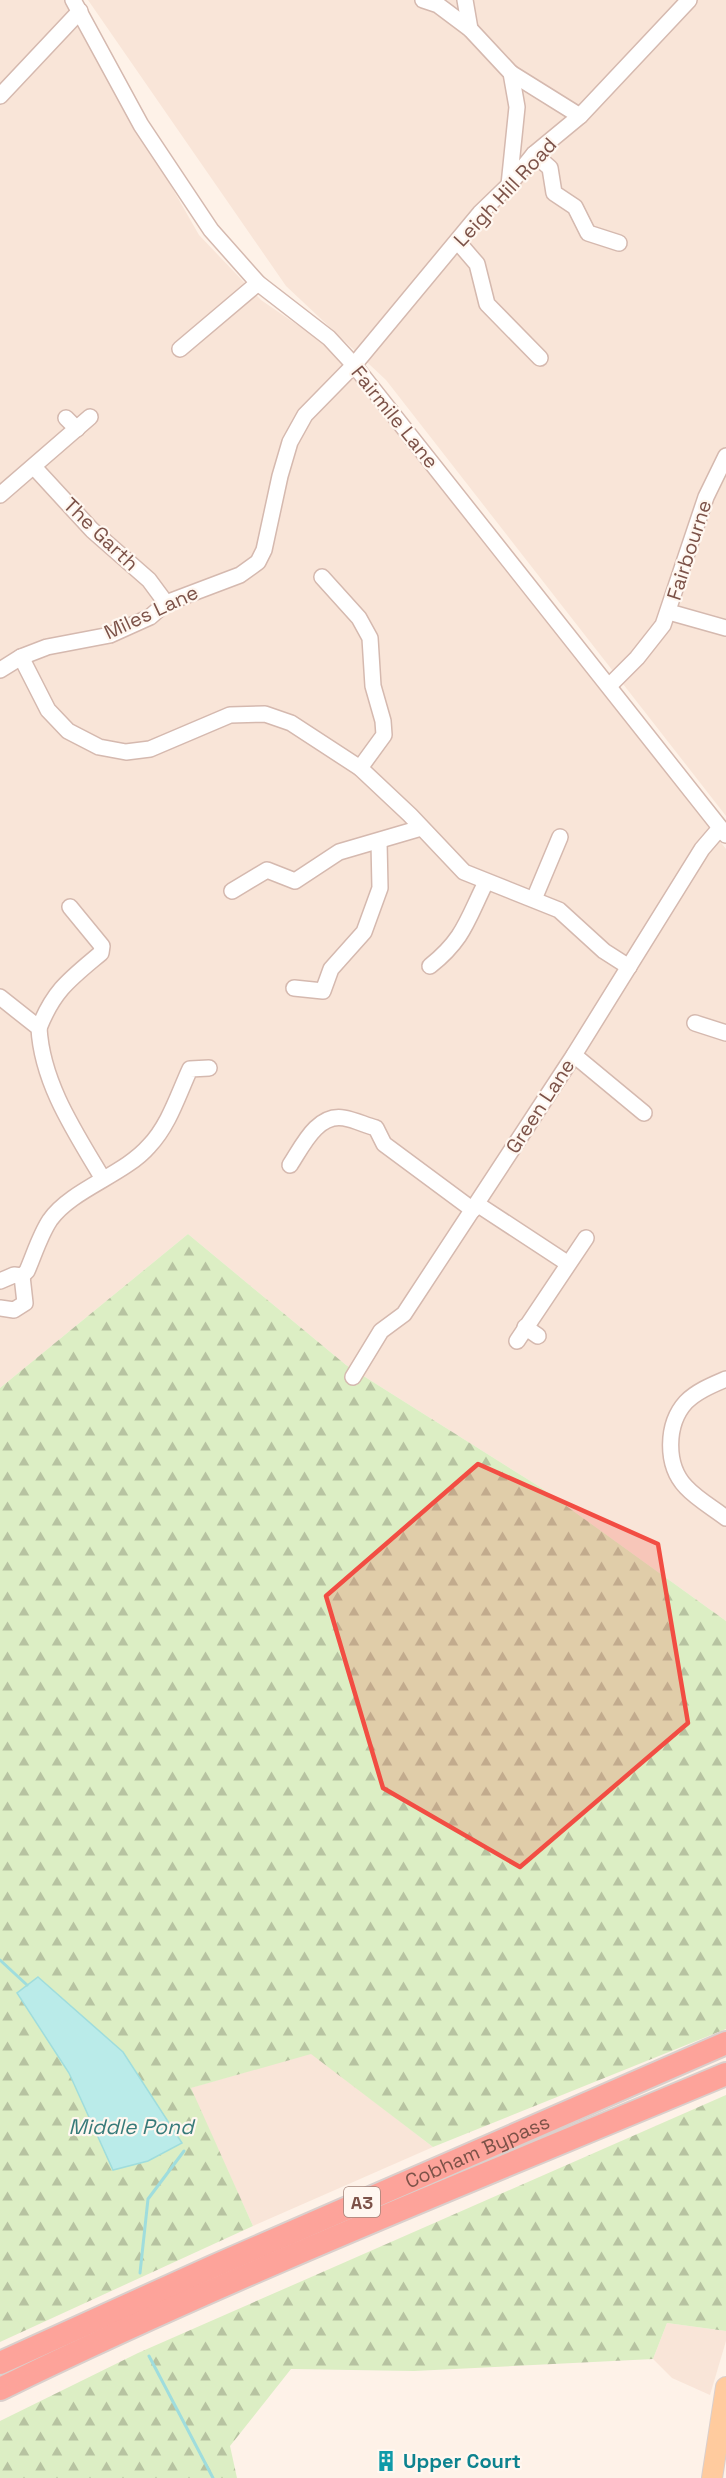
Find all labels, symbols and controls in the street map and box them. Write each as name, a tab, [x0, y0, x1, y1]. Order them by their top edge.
street label: Leigh Hill Road	[448, 132, 562, 252]
street label: Fairmile Lane	[346, 360, 444, 474]
street label: The Garth	[58, 492, 144, 576]
street label: Fairbourne	[661, 497, 717, 603]
street label: Miles Lane	[100, 579, 202, 645]
street label: Green Lane	[500, 1054, 580, 1158]
street label: Cobham Bypass	[401, 2109, 553, 2194]
water label: Middle Pond	[69, 2113, 196, 2140]
road number: A3	[344, 2187, 380, 2217]
place label: Upper Court	[403, 2448, 521, 2474]
building icon: Upper Court	[374, 2449, 398, 2473]

